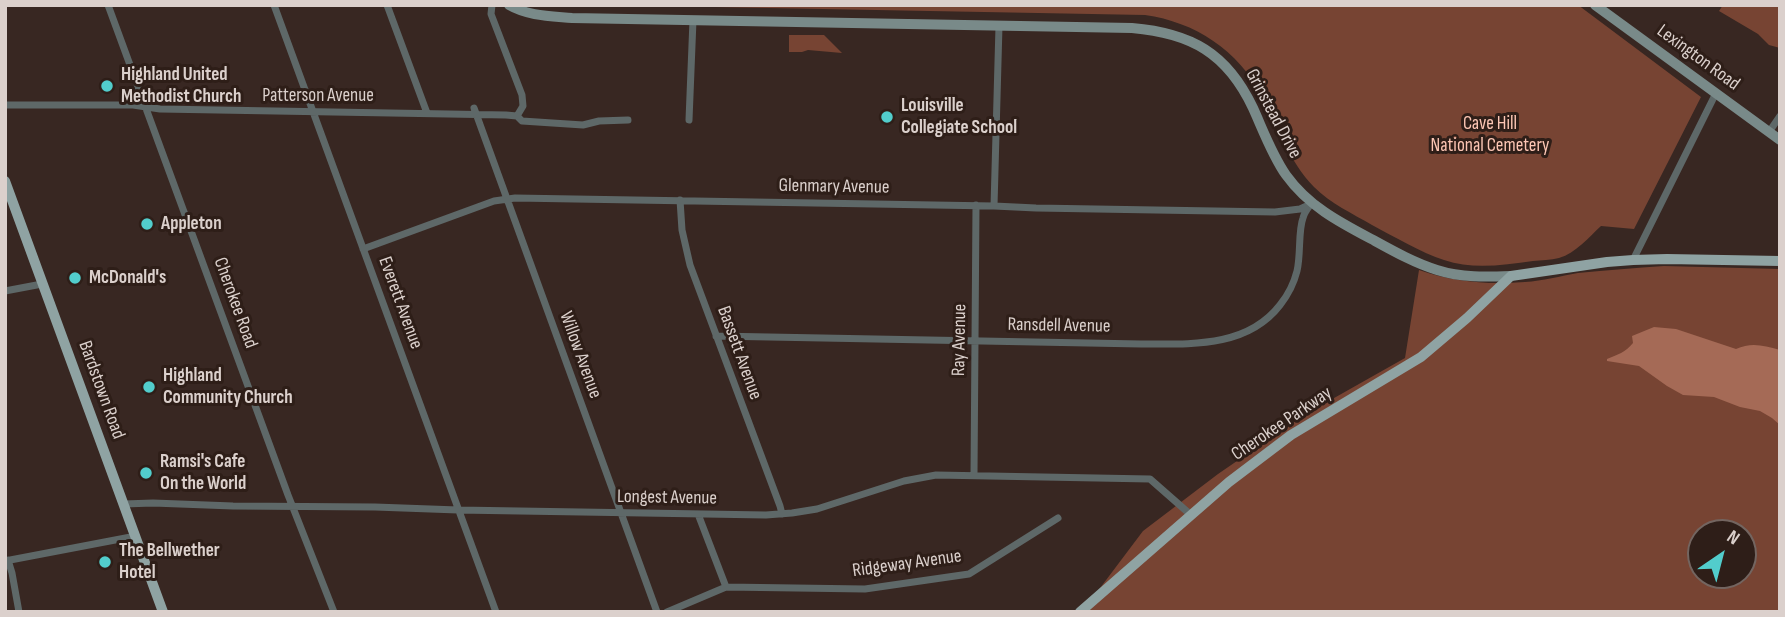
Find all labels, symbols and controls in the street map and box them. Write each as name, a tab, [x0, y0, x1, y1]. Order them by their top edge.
street label: Lexington Road	[1652, 20, 1744, 96]
place label: Highland United Methodist Church	[121, 64, 241, 108]
street label: Grinstead Drive	[1240, 65, 1306, 163]
marker: Highland United Methodist Church	[99, 78, 115, 94]
street label: Patterson Avenue	[262, 85, 374, 107]
place label: Louisville Collegiate School	[901, 95, 1017, 139]
marker: Louisville Collegiate School	[879, 109, 895, 125]
park label: Cave Hill National Cemetery	[1431, 113, 1549, 157]
street label: Glenmary Avenue	[778, 175, 890, 199]
place label: Appleton	[161, 213, 222, 235]
marker: Appleton	[139, 216, 155, 232]
street label: Everett Avenue	[373, 254, 427, 352]
street label: Cherokee Road	[208, 255, 262, 351]
place label: McDonald's	[89, 267, 166, 289]
marker: McDonald's	[67, 270, 83, 286]
street label: Bassett Avenue	[712, 303, 766, 403]
street label: Ray Avenue	[948, 304, 972, 376]
street label: Willow Avenue	[554, 308, 606, 402]
street label: Ransdell Avenue	[1007, 314, 1111, 338]
street label: Bardstown Road	[73, 338, 129, 442]
place label: Highland Community Church	[163, 365, 293, 409]
marker: Highland Community Church	[141, 379, 157, 395]
street label: Cherokee Parkway	[1228, 382, 1336, 466]
place label: Ramsi's Cafe On the World	[160, 451, 246, 495]
marker: Ramsi's Cafe On the World	[138, 465, 154, 481]
street label: Longest Avenue	[617, 486, 717, 510]
north arrow	[1687, 519, 1757, 589]
text: N	[1722, 526, 1744, 550]
place label: The Bellwether Hotel	[119, 540, 220, 584]
street label: Ridgeway Avenue	[851, 545, 963, 583]
marker: The Bellwether Hotel	[97, 554, 113, 570]

